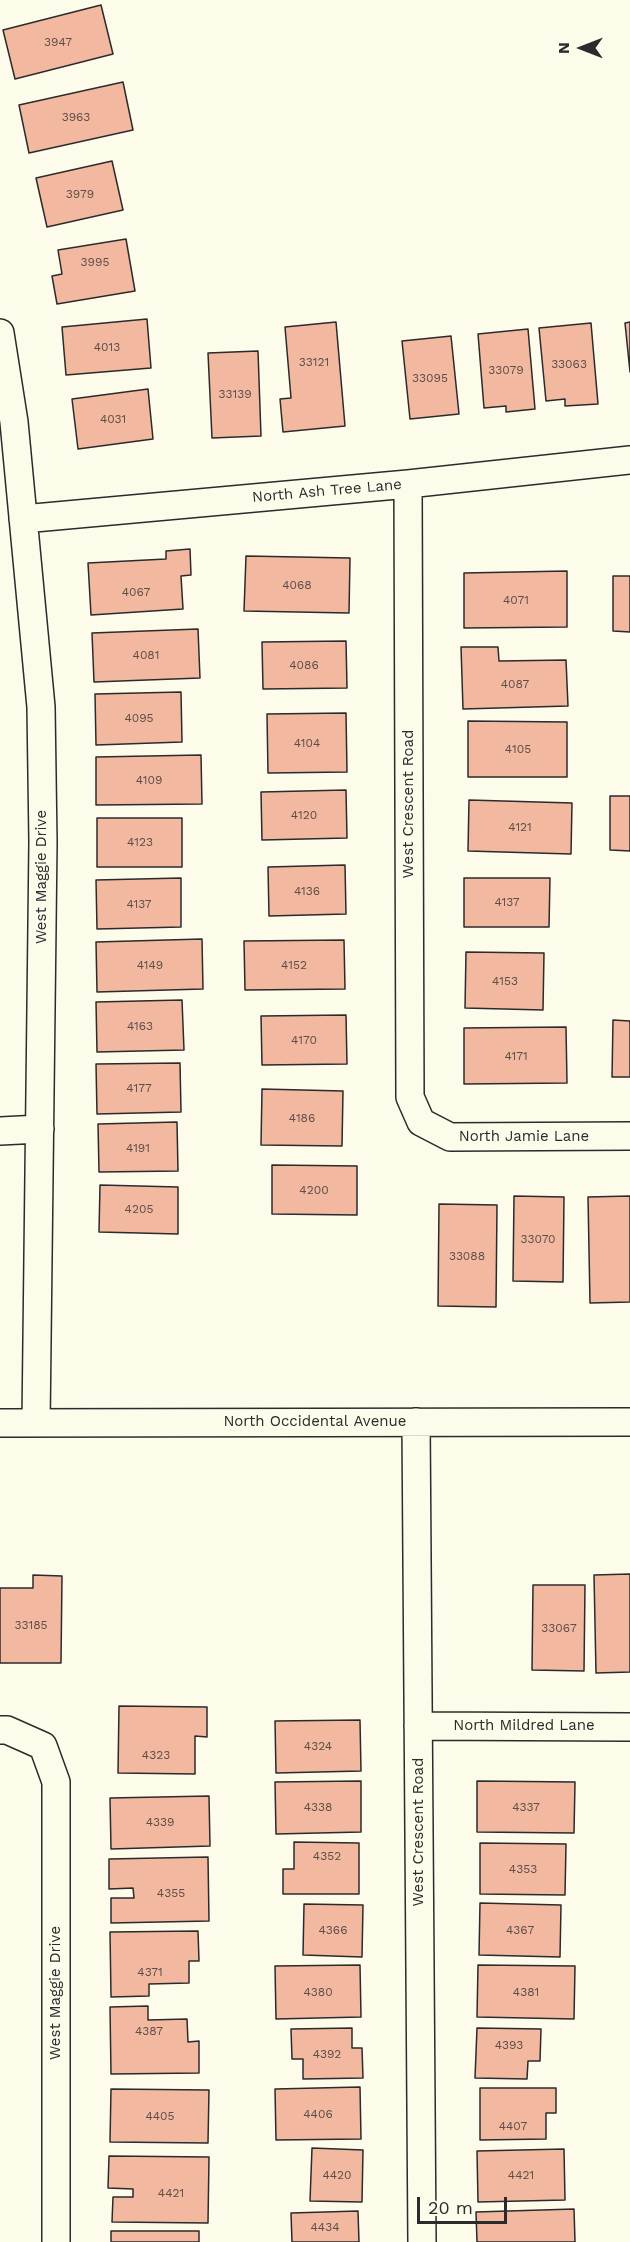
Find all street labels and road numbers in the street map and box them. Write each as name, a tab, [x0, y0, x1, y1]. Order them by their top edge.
street label: North Ash Tree Lane	[251, 475, 403, 507]
street label: West Crescent Road	[400, 730, 418, 878]
street label: West Maggie Drive	[33, 810, 51, 944]
street label: North Jamie Lane	[459, 1128, 589, 1146]
street label: North Occidental Avenue	[223, 1413, 407, 1431]
street label: North Mildred Lane	[453, 1717, 595, 1735]
street label: West Crescent Road	[410, 1758, 428, 1906]
street label: West Maggie Drive	[47, 1926, 65, 2060]

